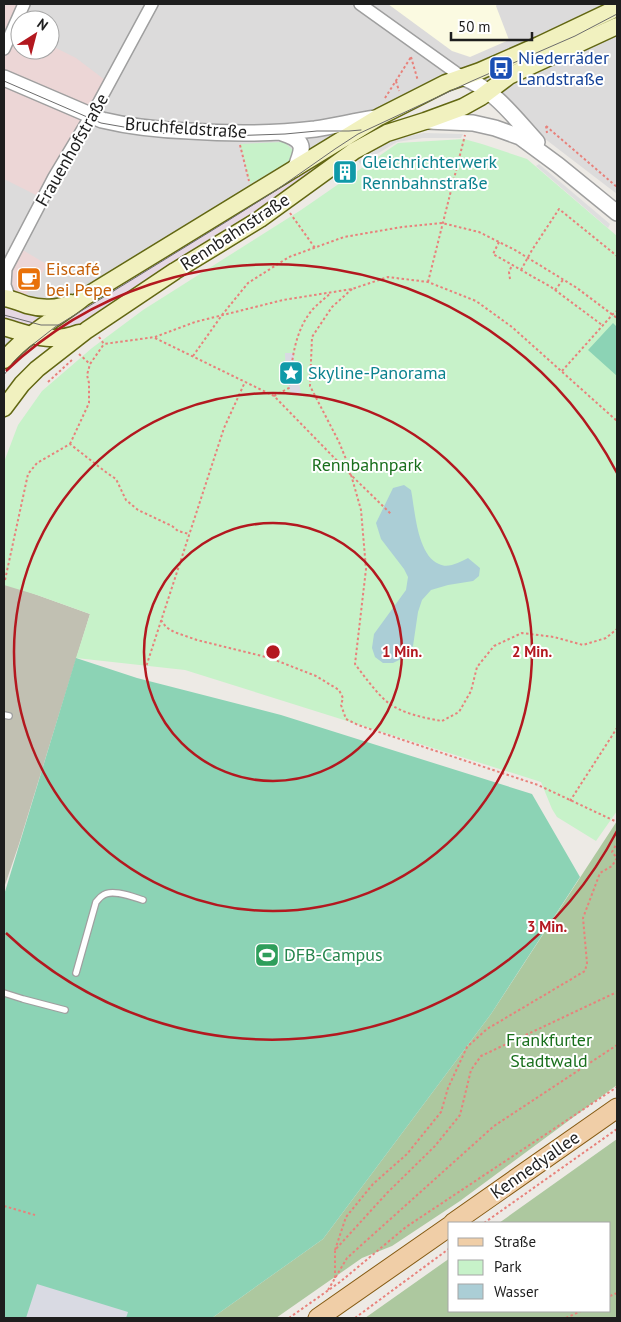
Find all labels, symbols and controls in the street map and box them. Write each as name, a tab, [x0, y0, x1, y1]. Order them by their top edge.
north arrow	[10, 10, 60, 60]
scale bar	[451, 10, 532, 42]
text: N	[34, 14, 52, 34]
text: 50 m	[458, 17, 491, 36]
place label: Niederräder Landstraße	[518, 46, 609, 90]
bus stop icon: Niederräder Landstraße	[488, 55, 514, 81]
street label: Frauenhofstraße	[30, 89, 113, 210]
street label: Bruchfeldstraße	[124, 112, 248, 143]
place label: Gleichrichterwerk Rennbahnstraße	[362, 150, 498, 194]
building icon: Gleichrichterwerk Rennbahnstraße	[332, 159, 358, 185]
street label: Rennbahnstraße	[176, 188, 294, 275]
place label: Eiscafé bei Pepe	[46, 257, 112, 301]
cafe icon: Eiscafé bei Pepe	[16, 266, 42, 292]
place icon: Skyline-Panorama	[278, 360, 304, 386]
place label: Skyline-Panorama	[308, 361, 446, 384]
park label: Rennbahnpark	[312, 453, 423, 476]
text: 1 Min.	[382, 642, 422, 661]
text: 2 Min.	[512, 642, 552, 661]
centre of rings	[264, 643, 282, 661]
text: 3 Min.	[527, 917, 567, 936]
sports icon: DFB-Campus	[254, 942, 280, 968]
place label: DFB-Campus	[284, 943, 383, 966]
park label: Frankfurter Stadtwald	[506, 1028, 592, 1072]
street label: Kennedyallee	[486, 1125, 584, 1204]
legend	[448, 1222, 611, 1312]
text: Straße	[494, 1232, 536, 1251]
text: Park	[494, 1257, 522, 1276]
text: Wasser	[494, 1282, 539, 1301]

